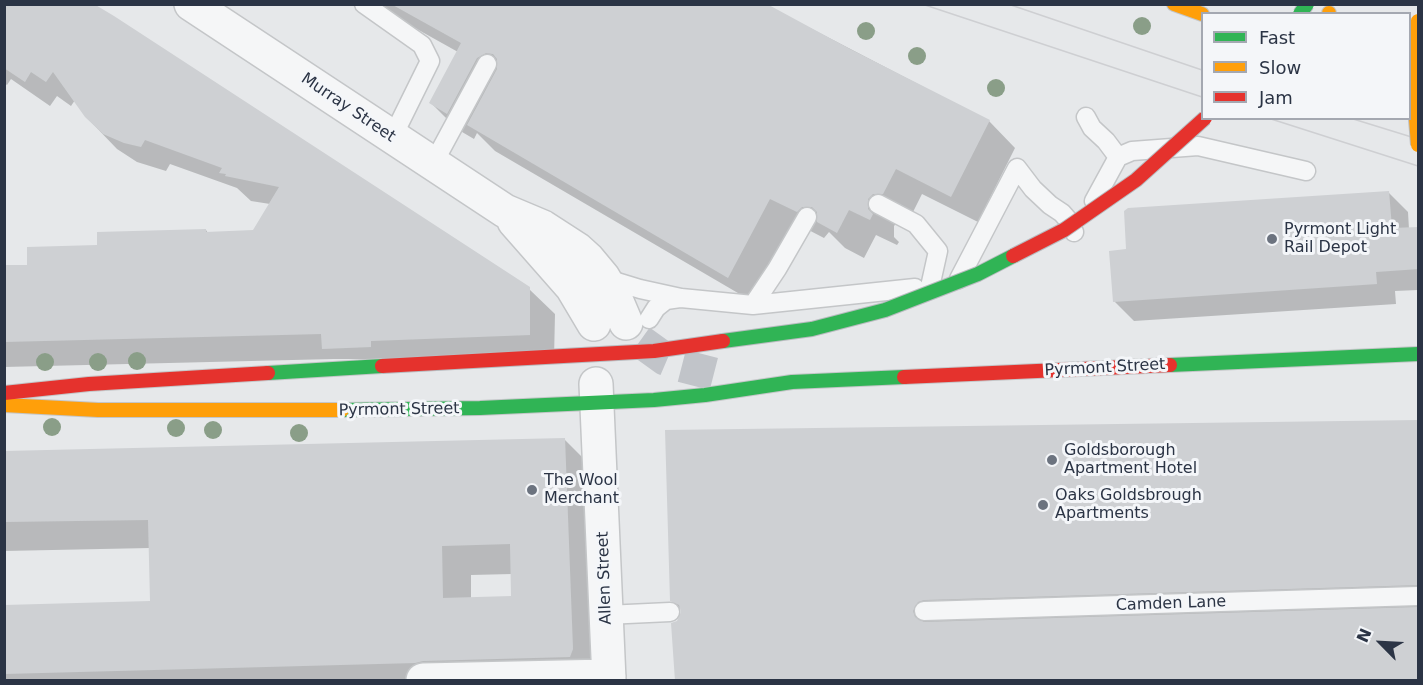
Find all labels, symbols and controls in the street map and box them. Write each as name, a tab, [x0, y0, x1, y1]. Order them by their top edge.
legend	[1201, 12, 1411, 120]
text: Fast	[1259, 27, 1295, 48]
text: Slow	[1259, 57, 1301, 78]
street label: Murray Street	[297, 69, 399, 147]
text: Jam	[1259, 87, 1293, 108]
place label: Pyrmont Light Rail Depot	[1284, 220, 1396, 258]
marker: Pyrmont Light Rail Depot	[1265, 232, 1279, 246]
street label: Pyrmont Street	[1044, 355, 1166, 381]
street label: Pyrmont Street	[338, 399, 460, 421]
place label: Goldsborough Apartment Hotel	[1064, 441, 1197, 479]
marker: Goldsborough Apartment Hotel	[1045, 453, 1059, 467]
place label: The Wool Merchant	[544, 471, 619, 509]
marker: The Wool Merchant	[525, 483, 539, 497]
place label: Oaks Goldsbrough Apartments	[1055, 486, 1202, 524]
marker: Oaks Goldsbrough Apartments	[1036, 498, 1050, 512]
street label: Allen Street	[594, 531, 616, 625]
street label: Camden Lane	[1115, 592, 1227, 616]
north arrow	[1351, 613, 1411, 673]
text: N	[1353, 626, 1375, 645]

